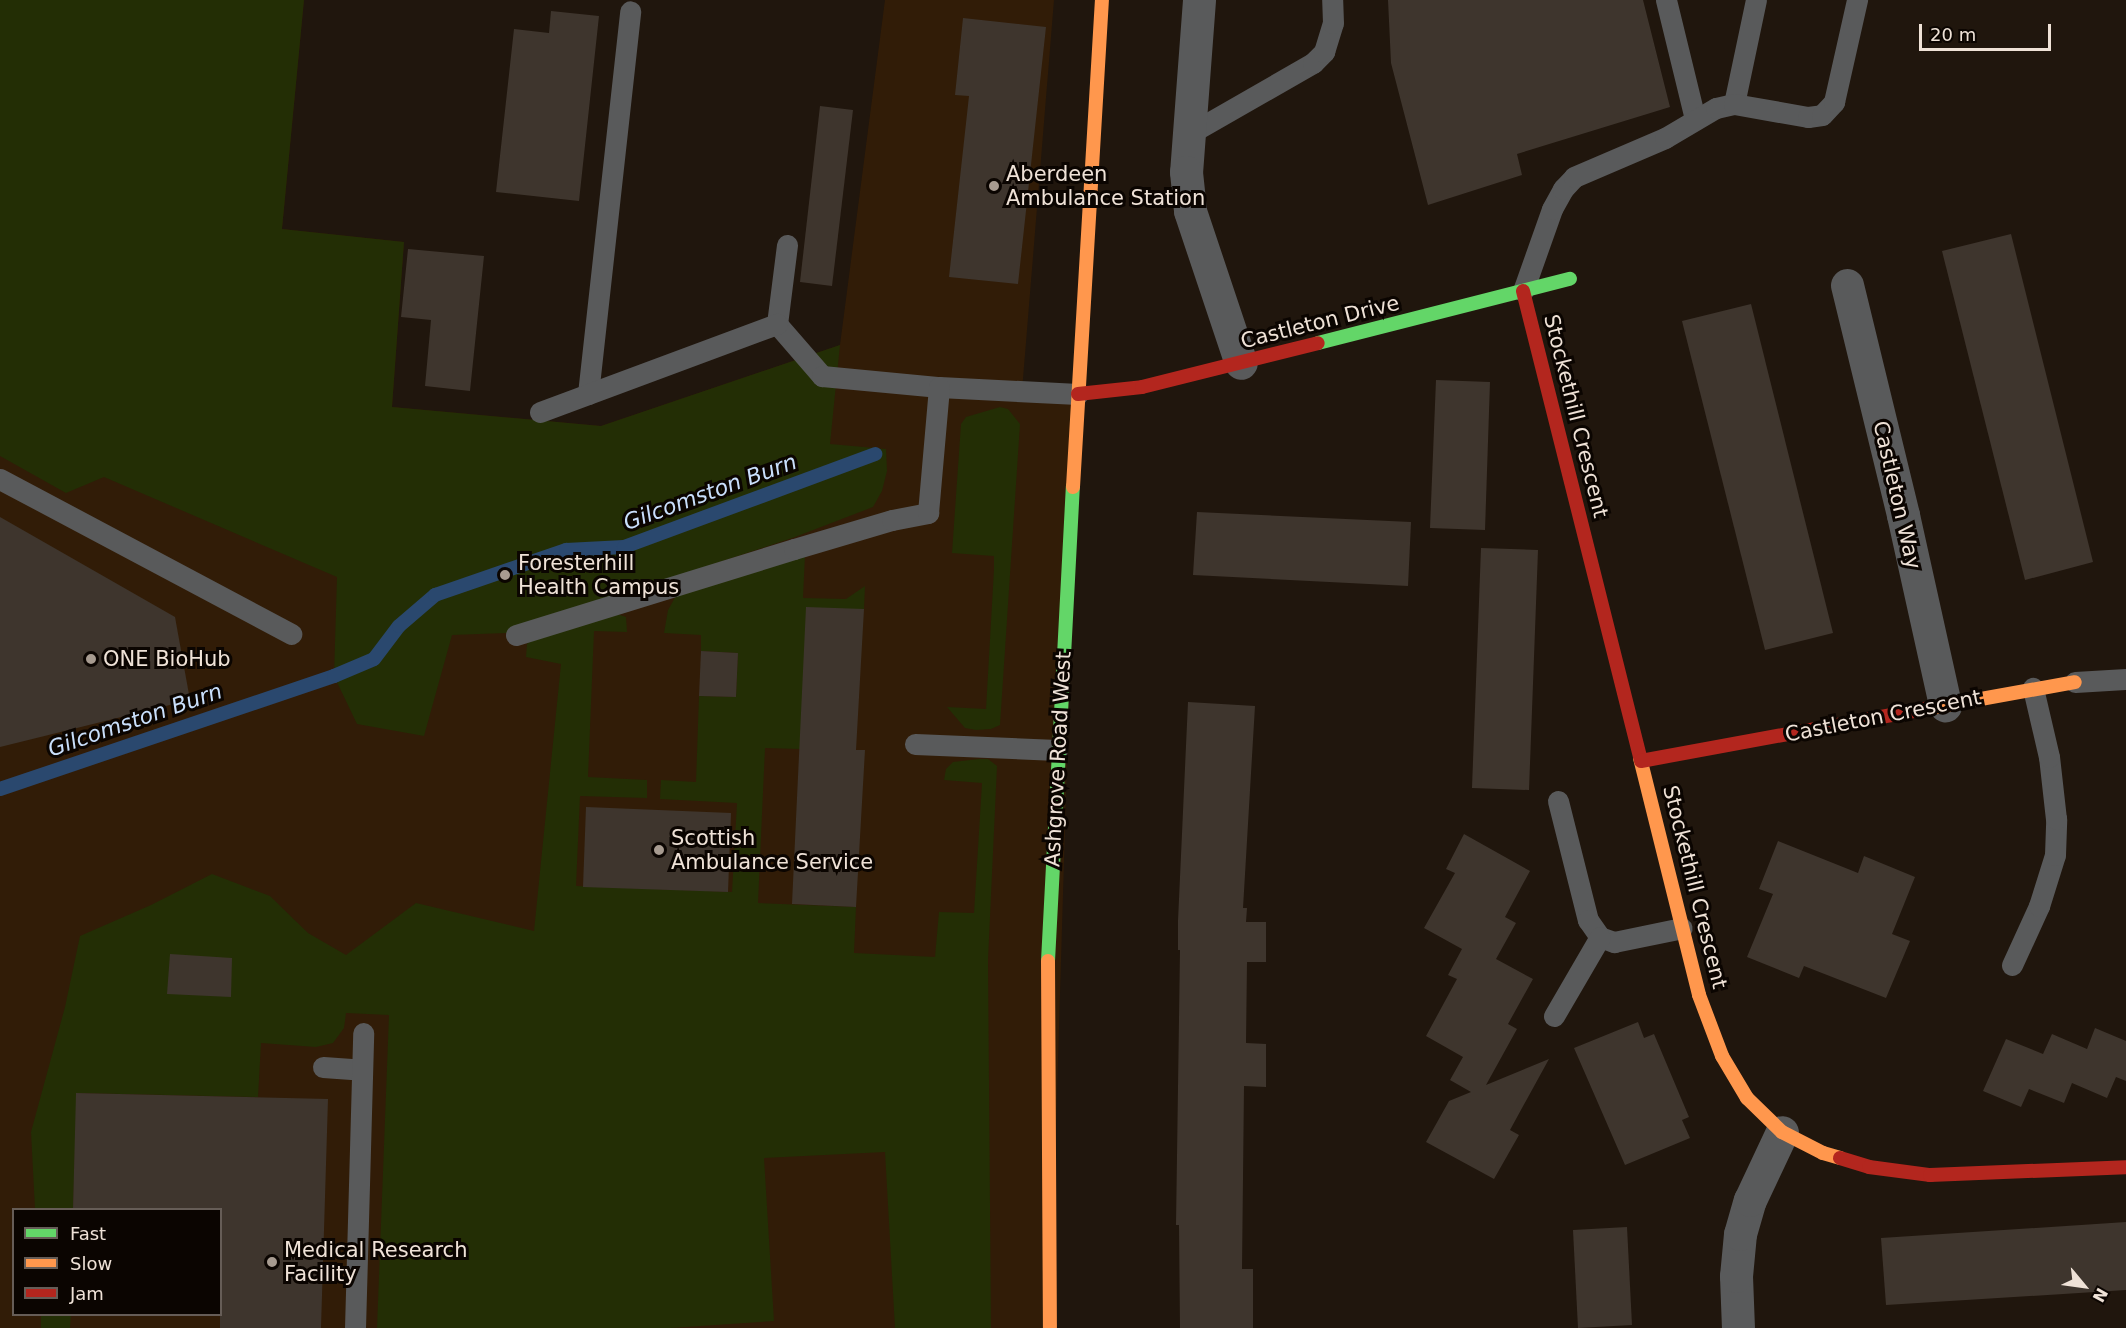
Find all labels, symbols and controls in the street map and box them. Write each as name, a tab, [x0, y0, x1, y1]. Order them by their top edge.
scale bar	[1922, 12, 2054, 50]
text: 20 m	[1930, 24, 1976, 45]
place label: Aberdeen Ambulance Station	[1006, 161, 1205, 211]
marker: Aberdeen Ambulance Station	[987, 179, 1001, 193]
street label: Castleton Drive	[1238, 290, 1402, 354]
street label: Stockethill Crescent	[1539, 312, 1613, 520]
street label: Castleton Way	[1868, 418, 1926, 572]
water label: Gilcomston Burn	[620, 448, 800, 536]
place label: Foresterhill Health Campus	[518, 550, 679, 600]
marker: Foresterhill Health Campus	[496, 566, 514, 584]
place label: ONE BioHub	[103, 646, 231, 672]
street label: Ashgrove Road West	[1040, 650, 1076, 868]
marker: ONE BioHub	[84, 652, 98, 666]
water label: Gilcomston Burn	[44, 678, 226, 762]
street label: Castleton Crescent	[1783, 685, 1983, 747]
street label: Stockethill Crescent	[1658, 783, 1732, 991]
place label: Scottish Ambulance Service	[671, 825, 873, 875]
marker: Scottish Ambulance Service	[652, 843, 666, 857]
legend	[12, 1208, 222, 1316]
text: Fast	[70, 1223, 106, 1244]
place label: Medical Research Facility	[284, 1237, 467, 1287]
text: Slow	[70, 1253, 112, 1274]
marker: Medical Research Facility	[265, 1255, 279, 1269]
north arrow	[2054, 1256, 2114, 1316]
text: Jam	[70, 1283, 104, 1304]
text: N	[2089, 1285, 2112, 1305]

